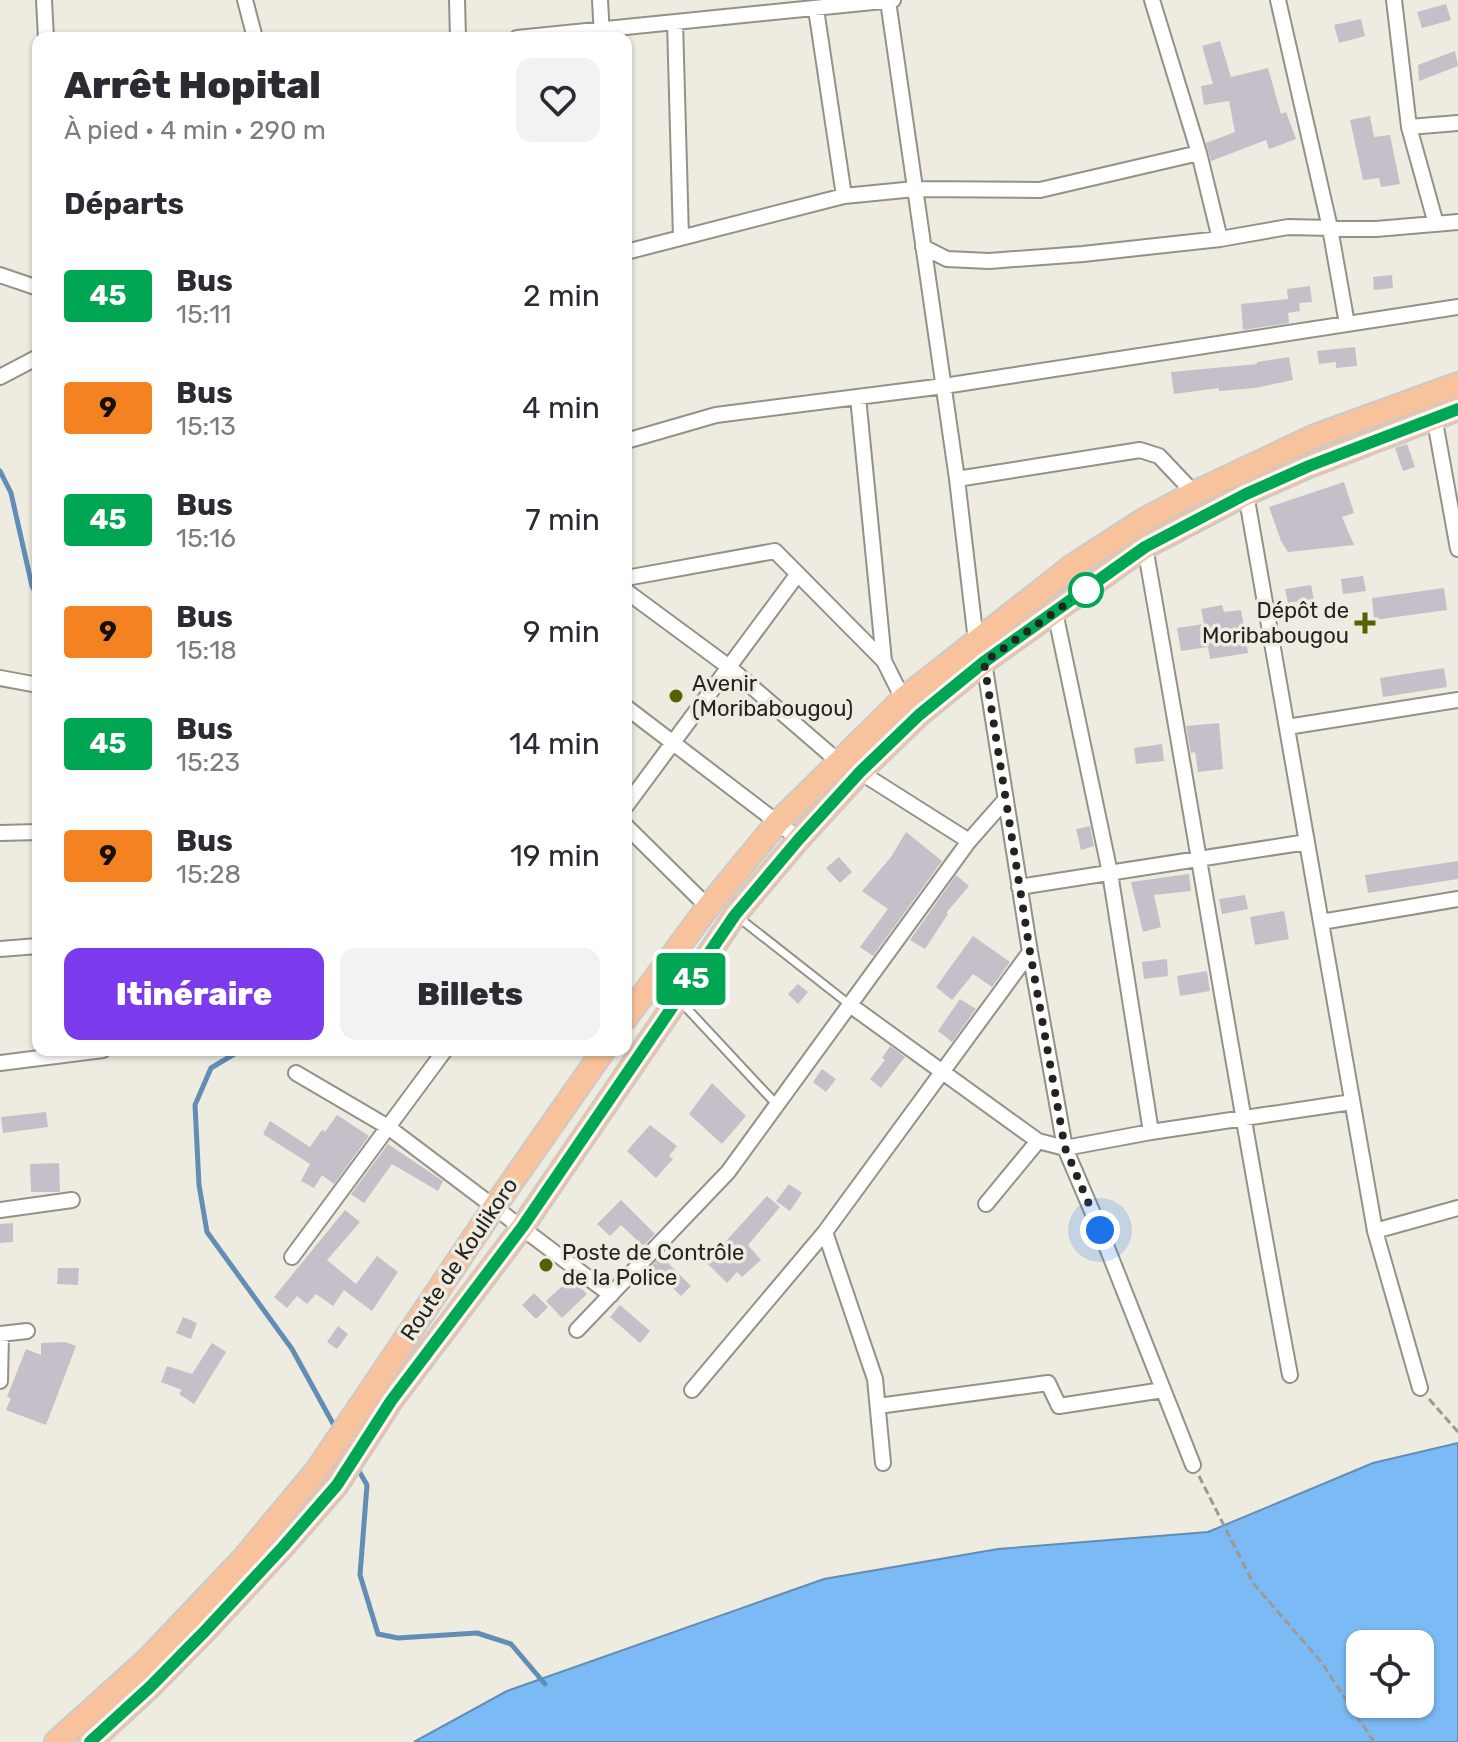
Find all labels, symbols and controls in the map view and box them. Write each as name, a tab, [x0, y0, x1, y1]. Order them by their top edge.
button: heart	[516, 58, 600, 142]
text: Arrêt Hopital	[64, 62, 321, 108]
text: À pied · 4 min · 290 m	[64, 115, 326, 146]
text: Départs	[64, 186, 184, 222]
text: Bus	[176, 263, 233, 299]
text: 2 min	[523, 278, 600, 314]
text: 45	[89, 279, 127, 312]
text: 15:11	[176, 299, 231, 330]
text: Bus	[176, 375, 233, 411]
text: 4 min	[522, 390, 600, 426]
text: 9	[99, 391, 117, 424]
text: 15:13	[176, 411, 236, 442]
text: Bus	[176, 487, 233, 523]
text: 7 min	[525, 502, 600, 538]
text: 45	[89, 503, 127, 536]
text: 15:16	[176, 523, 236, 554]
unlabelled marker	[1069, 573, 1103, 607]
place label: Dépôt de Moribabougou	[1202, 597, 1349, 649]
text: Bus	[176, 599, 233, 635]
text: 9 min	[523, 614, 600, 650]
marker: Dépôt de Moribabougou	[1356, 614, 1374, 632]
text: 9	[99, 615, 117, 648]
text: 15:18	[176, 635, 237, 666]
place label: Avenir (Moribabougou)	[692, 670, 853, 722]
marker: Avenir (Moribabougou)	[667, 687, 685, 705]
text: Bus	[176, 711, 233, 747]
text: 14 min	[509, 726, 600, 762]
text: 45	[89, 727, 127, 760]
text: 15:23	[176, 747, 240, 778]
text: Bus	[176, 823, 233, 859]
text: 19 min	[510, 838, 600, 874]
text: 9	[99, 839, 117, 872]
text: 15:28	[176, 859, 241, 890]
button: Itinéraire	[64, 948, 324, 1040]
button: Billets	[340, 948, 600, 1040]
line badge: 45	[655, 953, 727, 1005]
text: 45	[672, 962, 710, 995]
street label: Route de Koulikoro	[395, 1172, 523, 1346]
your location	[1080, 1210, 1120, 1250]
place label: Poste de Contrôle de la Police	[562, 1239, 744, 1291]
marker: Poste de Contrôle de la Police	[537, 1256, 555, 1274]
map controls	[1346, 1630, 1434, 1718]
button: locate	[1346, 1630, 1434, 1718]

